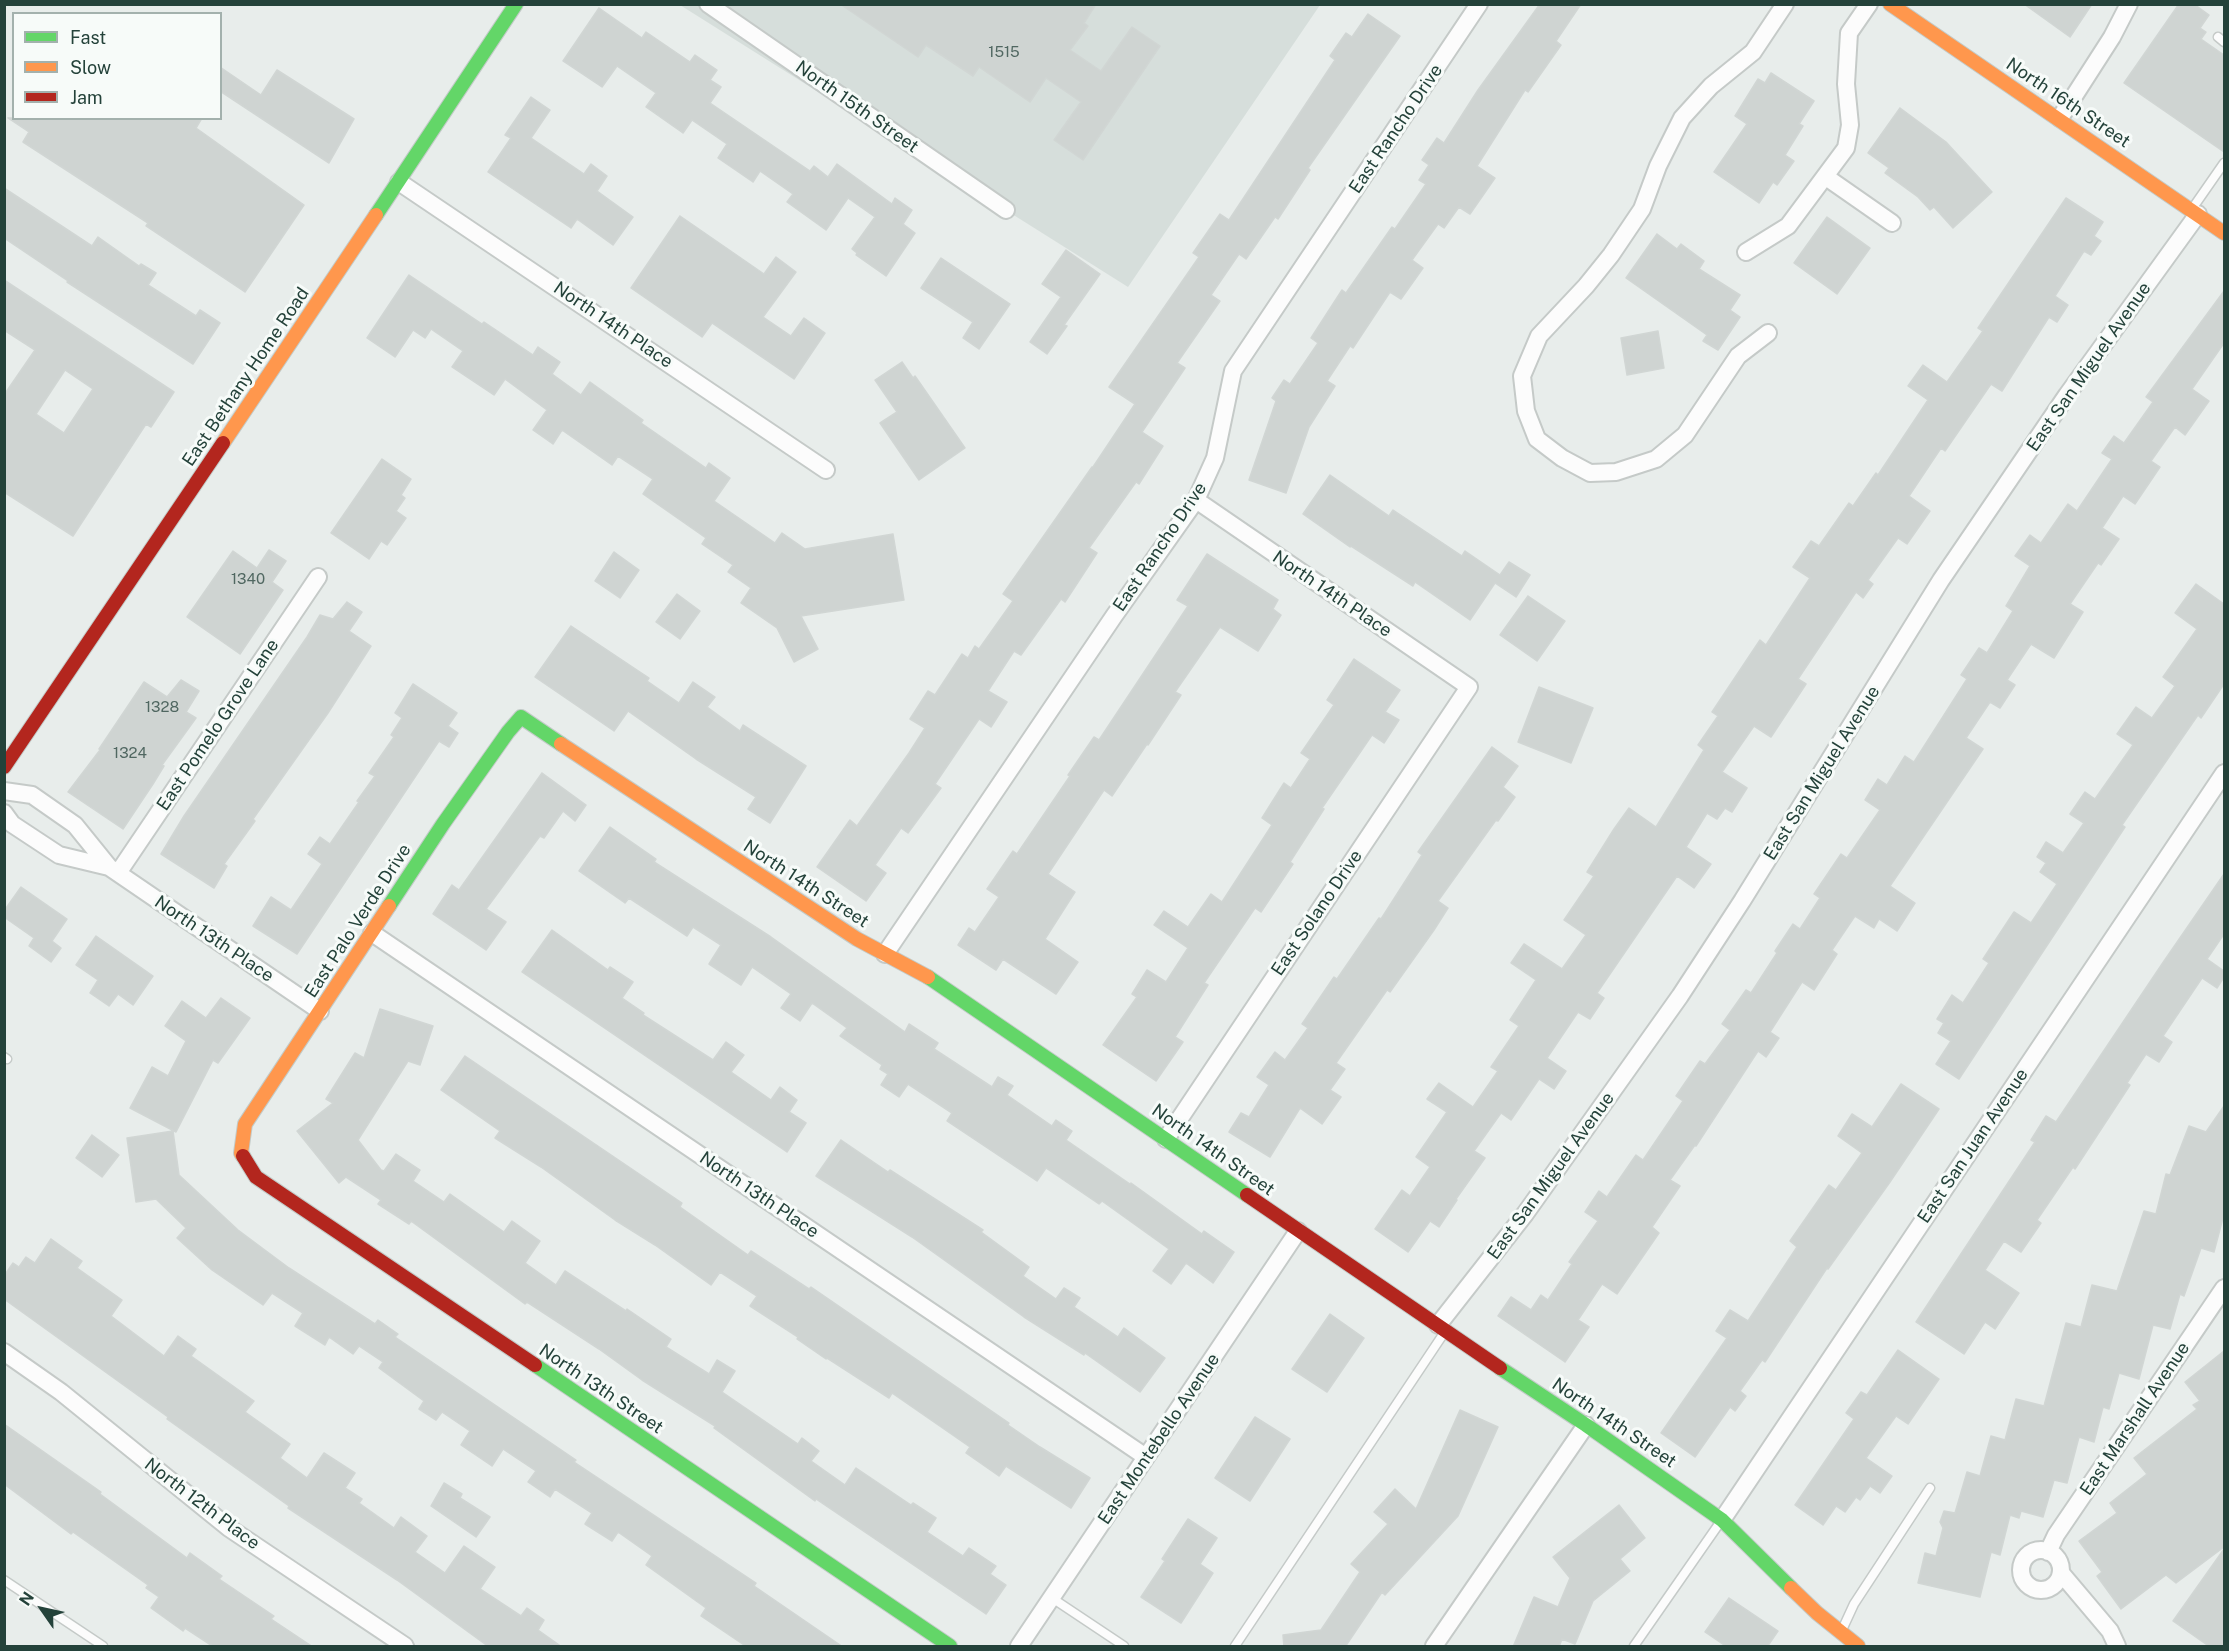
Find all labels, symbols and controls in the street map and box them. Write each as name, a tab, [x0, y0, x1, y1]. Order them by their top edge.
legend	[12, 12, 222, 120]
text: Fast	[70, 27, 106, 48]
house number: 1515	[988, 43, 1020, 61]
street label: North 16th Street	[2002, 54, 2134, 152]
street label: North 15th Street	[791, 56, 923, 158]
text: Slow	[70, 57, 111, 78]
street label: East Rancho Drive	[1345, 60, 1447, 198]
text: Jam	[70, 87, 103, 108]
street label: North 14th Place	[549, 277, 677, 373]
street label: East San Miguel Avenue	[2022, 278, 2156, 456]
street label: East Bethany Home Road	[178, 283, 314, 471]
street label: East Rancho Drive	[1109, 478, 1211, 616]
street label: North 14th Place	[1268, 546, 1396, 642]
house number: 1340	[231, 570, 265, 588]
street label: East Pomelo Grove Lane	[153, 635, 283, 815]
street label: East San Miguel Avenue	[1759, 682, 1885, 864]
house number: 1328	[145, 698, 179, 716]
house number: 1324	[113, 744, 147, 762]
street label: North 14th Street	[739, 835, 873, 933]
street label: East Palo Verde Drive	[300, 840, 416, 1002]
street label: East Solano Drive	[1267, 846, 1367, 980]
street label: North 13th Place	[150, 891, 278, 987]
street label: East San Juan Avenue	[1913, 1065, 2033, 1227]
street label: East San Miguel Avenue	[1483, 1088, 1619, 1264]
street label: North 14th Street	[1147, 1100, 1279, 1200]
street label: North 13th Place	[695, 1147, 823, 1243]
street label: East Marshall Avenue	[2076, 1338, 2194, 1500]
street label: North 13th Street	[535, 1339, 667, 1439]
street label: East Montebello Avenue	[1094, 1349, 1224, 1529]
street label: North 14th Street	[1548, 1373, 1680, 1473]
street label: North 12th Place	[140, 1454, 264, 1554]
north arrow	[12, 1579, 72, 1639]
text: N	[15, 1588, 38, 1609]

